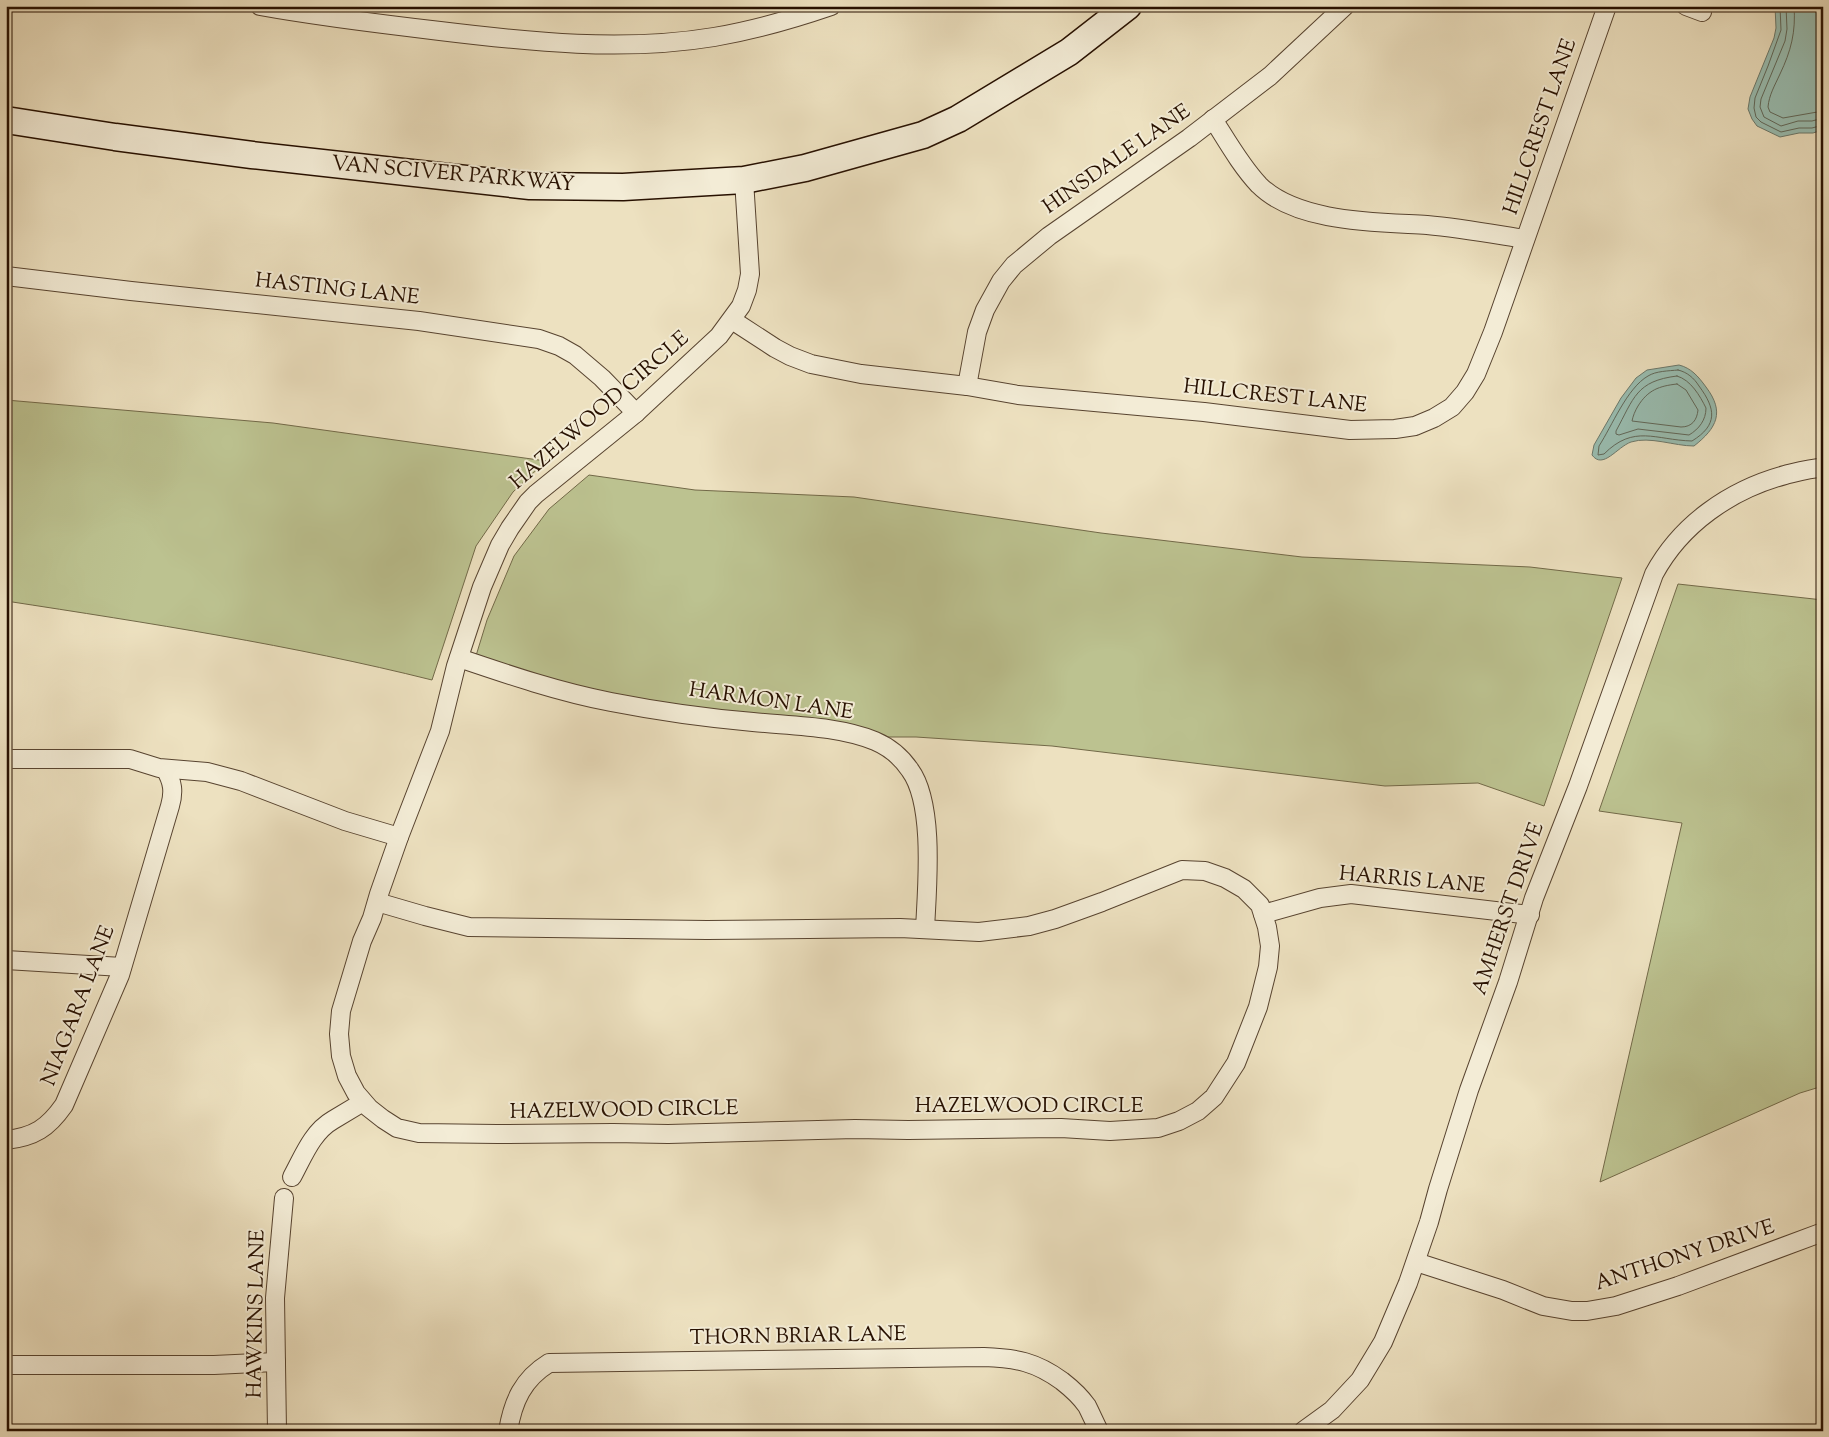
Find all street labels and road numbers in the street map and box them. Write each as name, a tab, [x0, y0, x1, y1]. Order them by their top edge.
street label: HILLCREST LANE	[1497, 35, 1585, 219]
street label: HINSDALE LANE	[1037, 98, 1197, 222]
street label: VAN SCIVER PARKWAY	[330, 149, 576, 201]
street label: HASTING LANE	[253, 266, 421, 314]
street label: HAZELWOOD CIRCLE	[504, 324, 696, 497]
street label: HILLCREST LANE	[1182, 372, 1369, 422]
street label: HARMON LANE	[687, 676, 855, 728]
street label: AMHERST DRIVE	[1465, 819, 1553, 999]
street label: HARRIS LANE	[1338, 860, 1487, 902]
street label: NIAGARA LANE	[35, 921, 124, 1091]
street label: HAZELWOOD CIRCLE	[915, 1092, 1144, 1122]
street label: HAZELWOOD CIRCLE	[509, 1094, 739, 1128]
street label: ANTHONY DRIVE	[1591, 1213, 1779, 1299]
street label: HAWKINS LANE	[241, 1229, 273, 1399]
street label: THORN BRIAR LANE	[689, 1320, 907, 1354]

